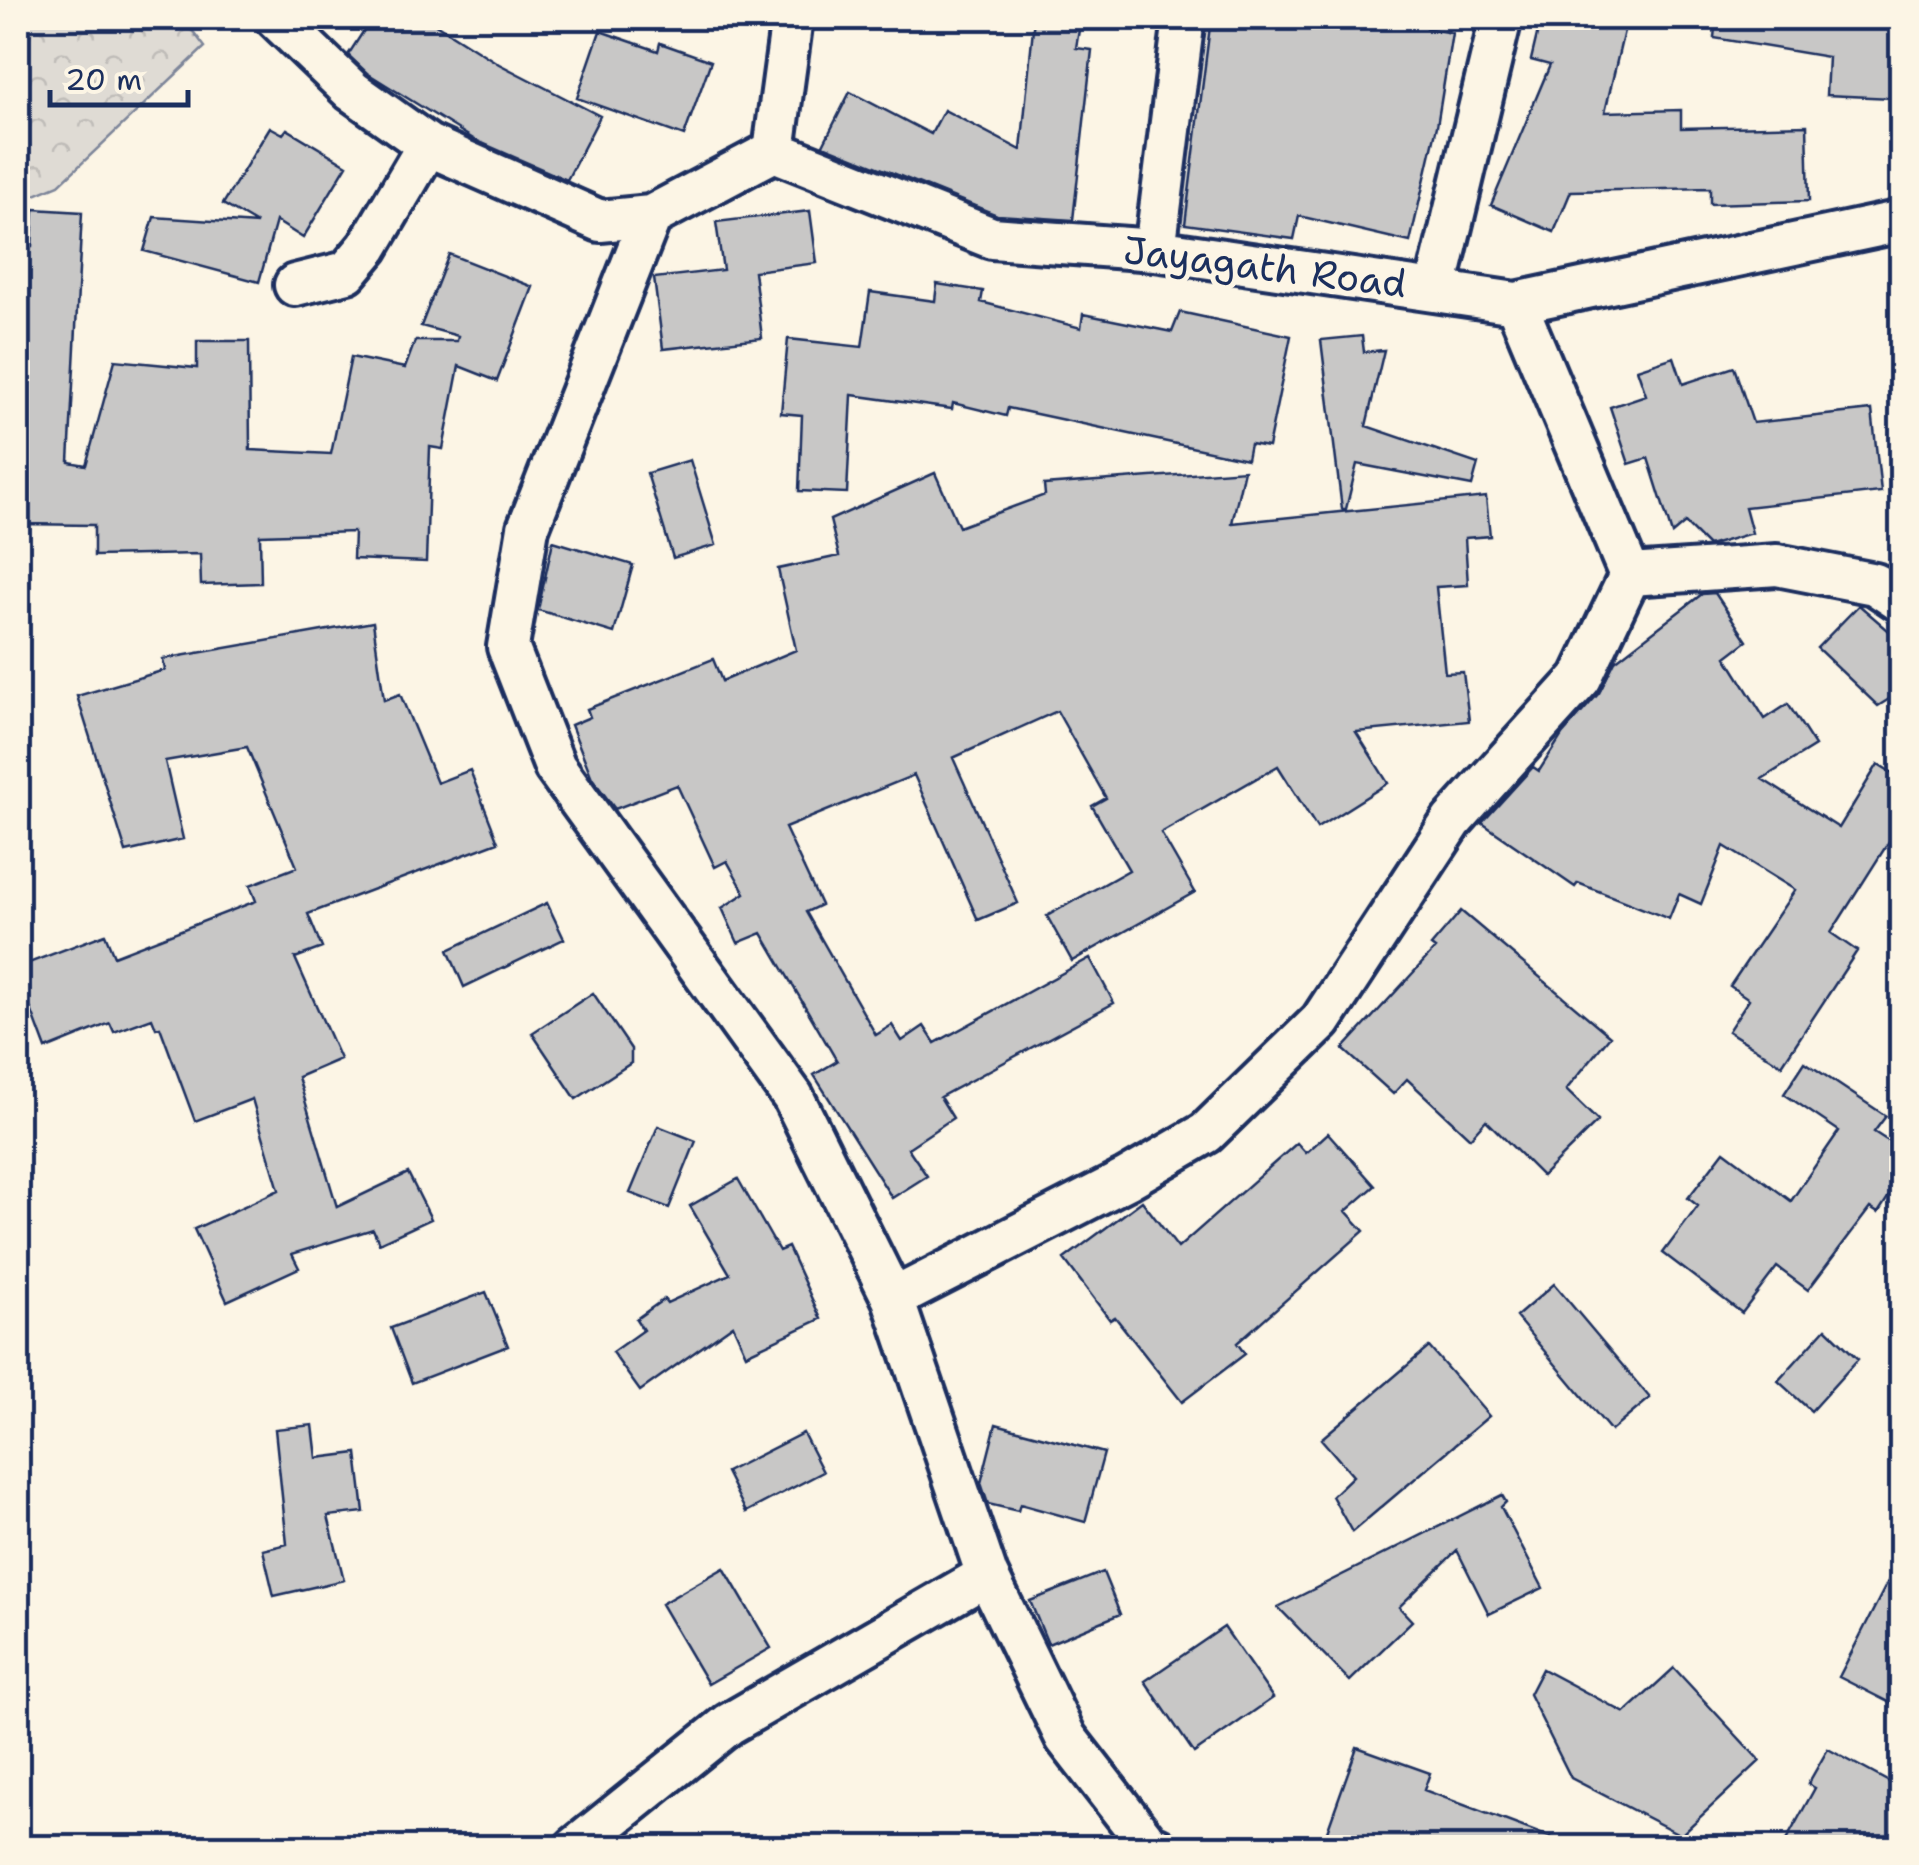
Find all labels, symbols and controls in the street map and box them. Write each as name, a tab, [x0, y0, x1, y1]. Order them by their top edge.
scale bar	[50, 45, 188, 107]
text: 20 m	[65, 59, 142, 100]
street label: Jayagath Road	[1121, 224, 1409, 309]

